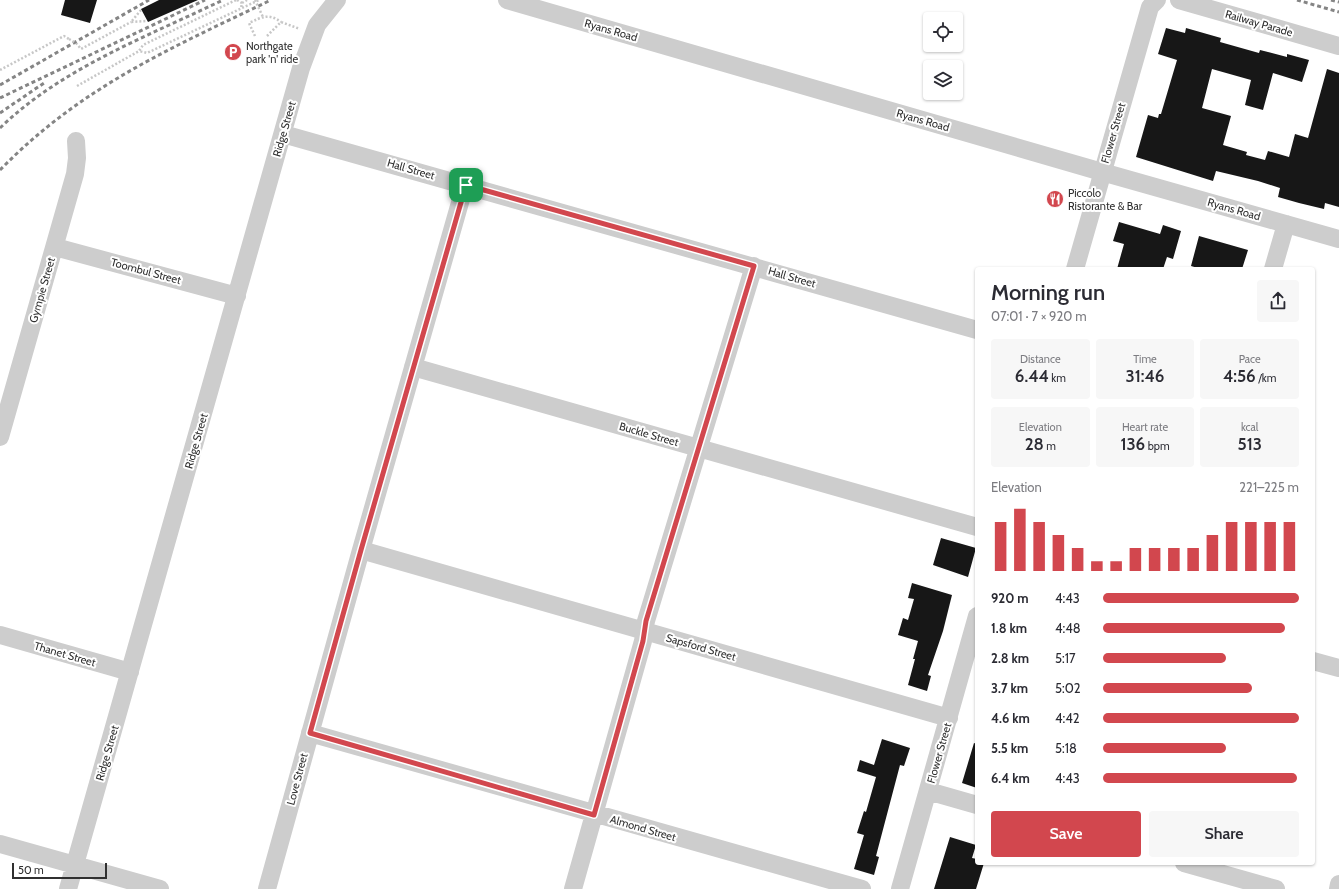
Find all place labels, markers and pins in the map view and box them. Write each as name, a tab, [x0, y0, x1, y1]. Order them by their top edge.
place label: Northgate park 'n' ride	[246, 39, 298, 66]
parking icon: Northgate park 'n' ride	[223, 42, 243, 62]
pin	[449, 168, 483, 202]
place label: Piccolo Ristorante & Bar	[1068, 186, 1143, 213]
restaurant icon: Piccolo Ristorante & Bar	[1045, 189, 1065, 209]

